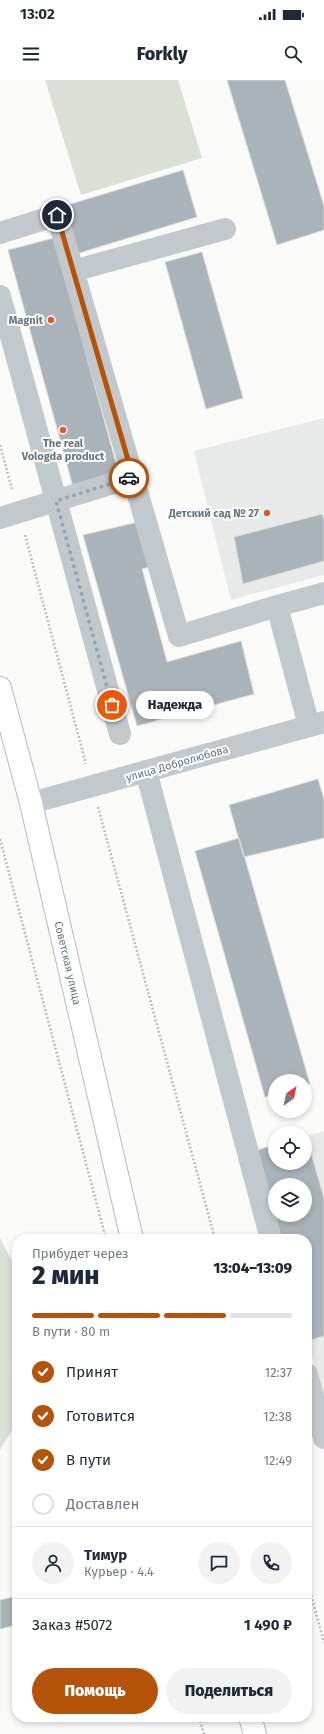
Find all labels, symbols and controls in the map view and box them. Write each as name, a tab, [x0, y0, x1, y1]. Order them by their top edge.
text: 13:02	[20, 5, 55, 23]
icon: menu	[20, 43, 42, 65]
text: Forkly	[137, 43, 187, 65]
icon: search	[282, 43, 304, 65]
pin	[40, 198, 74, 232]
icon: home	[46, 204, 68, 226]
place label: Magnit	[9, 314, 44, 327]
marker: Magnit	[46, 315, 56, 325]
marker: The real Vologda product	[58, 425, 68, 435]
place label: The real Vologda product	[21, 437, 105, 463]
courier	[109, 458, 149, 498]
icon: car	[118, 467, 140, 489]
place label: Детский сад № 27	[168, 507, 259, 520]
marker: Детский сад № 27	[262, 508, 272, 518]
pin	[95, 688, 129, 722]
callout: Надежда	[136, 691, 214, 719]
icon: bag	[101, 694, 123, 716]
text: Надежда	[148, 697, 202, 712]
street label: улица Добролюбова	[125, 743, 230, 784]
street label: Советская улица	[52, 920, 83, 1006]
north arrow	[268, 1074, 312, 1118]
map controls	[268, 1074, 312, 1222]
button: locate	[268, 1126, 312, 1170]
button: layers	[268, 1178, 312, 1222]
text: Прибудет через	[32, 1246, 129, 1261]
text: 13:04–13:09	[213, 1259, 292, 1277]
text: 2 мин	[32, 1260, 99, 1291]
text: В пути · 80 m	[32, 1324, 110, 1339]
icon: check	[32, 1361, 54, 1383]
text: Принят	[66, 1363, 118, 1381]
text: 12:37	[265, 1365, 292, 1380]
icon: check	[32, 1405, 54, 1427]
text: Готовится	[66, 1407, 135, 1425]
text: 12:38	[263, 1409, 292, 1424]
icon: check	[32, 1449, 54, 1471]
text: В пути	[66, 1451, 111, 1469]
text: 12:49	[263, 1453, 292, 1468]
text: Доставлен	[66, 1495, 139, 1513]
button: person	[32, 1542, 74, 1584]
button: chat	[198, 1542, 240, 1584]
button: phone	[250, 1542, 292, 1584]
text: Тимур	[84, 1546, 127, 1564]
text: Курьер · 4.4	[84, 1564, 154, 1579]
text: Заказ #5072	[32, 1616, 112, 1634]
text: 1 490 ₽	[244, 1616, 292, 1634]
button: Помощь	[32, 1668, 158, 1714]
button: Поделиться	[166, 1668, 292, 1714]

